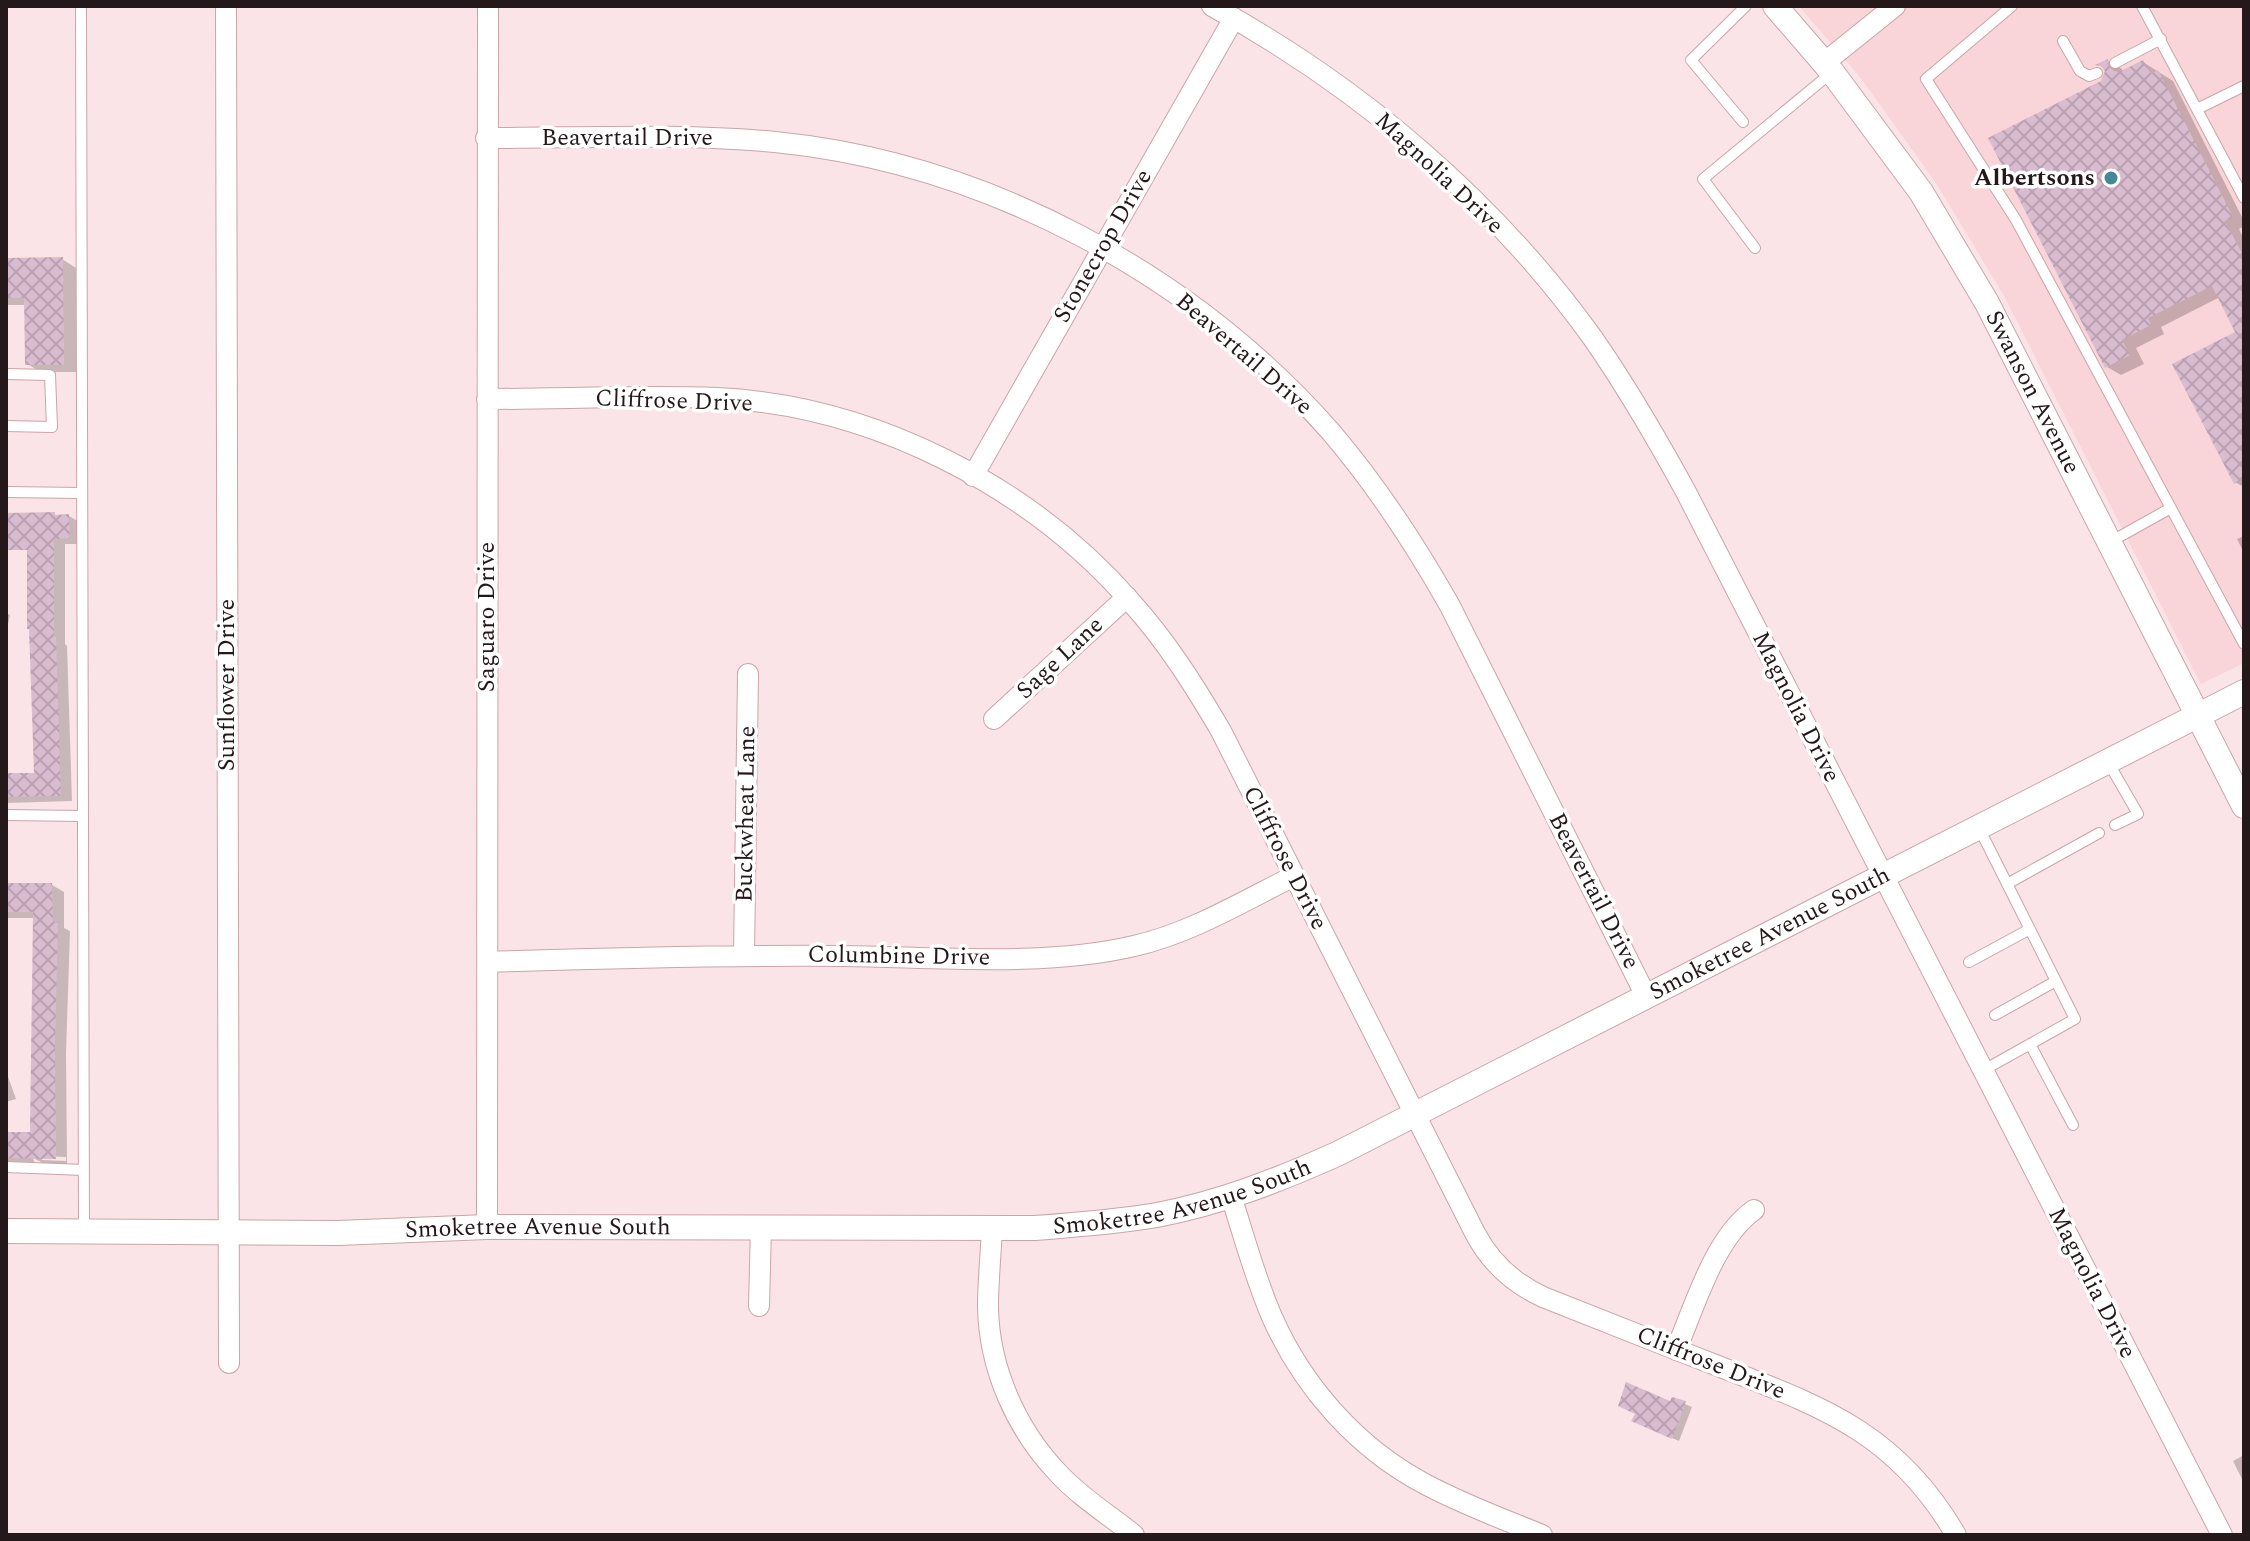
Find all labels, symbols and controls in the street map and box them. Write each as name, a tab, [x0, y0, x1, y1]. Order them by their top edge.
street label: Magnolia Drive	[1366, 103, 1512, 243]
street label: Beavertail Drive	[541, 120, 713, 156]
place label: Albertsons	[1974, 160, 2095, 196]
street label: Stonecrop Drive	[1044, 162, 1162, 330]
marker: Albertsons	[2102, 169, 2120, 187]
street label: Beavertail Drive	[1167, 284, 1321, 424]
street label: Swanson Avenue	[1976, 304, 2090, 480]
street label: Cliffrose Drive	[595, 380, 753, 422]
street label: Saguaro Drive	[469, 542, 505, 692]
street label: Sunflower Drive	[209, 599, 245, 771]
street label: Sage Lane	[1008, 608, 1112, 708]
street label: Magnolia Drive	[1742, 625, 1850, 789]
street label: Buckwheat Lane	[726, 725, 766, 903]
street label: Cliffrose Drive	[1233, 780, 1337, 936]
street label: Beavertail Drive	[1539, 806, 1649, 976]
street label: Smoketree Avenue South	[1643, 857, 1896, 1010]
street label: Columbine Drive	[807, 936, 991, 976]
street label: Smoketree Avenue South	[1052, 1149, 1317, 1245]
street label: Magnolia Drive	[2038, 1201, 2146, 1365]
street label: Smoketree Avenue South	[404, 1209, 671, 1248]
street label: Cliffrose Drive	[1631, 1317, 1791, 1409]

